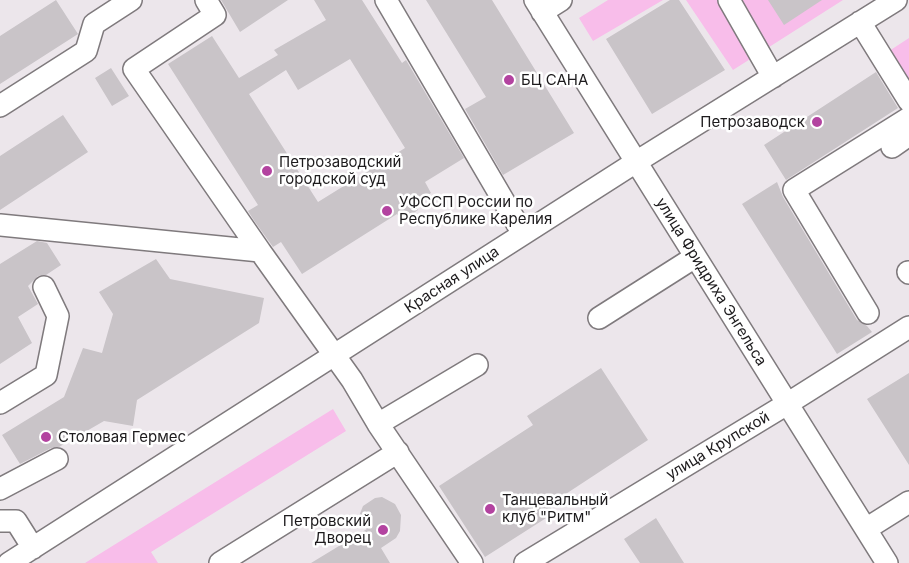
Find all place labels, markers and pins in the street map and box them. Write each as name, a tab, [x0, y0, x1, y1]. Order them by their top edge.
place label: БЦ САНА	[521, 71, 588, 89]
marker: БЦ САНА	[502, 73, 516, 87]
place label: Петрозаводск	[700, 113, 805, 131]
marker: Петрозаводск	[810, 115, 824, 129]
place label: Петрозаводский городской суд	[279, 153, 401, 188]
marker: Петрозаводский городской суд	[260, 164, 274, 178]
place label: УФССП России по Республике Карелия	[399, 193, 552, 228]
marker: УФССП России по Республике Карелия	[380, 204, 394, 218]
place label: Столовая Гермес	[58, 428, 186, 446]
marker: Столовая Гермес	[39, 430, 53, 444]
place label: Танцевальный клуб "Ритм"	[502, 491, 608, 526]
marker: Танцевальный клуб "Ритм"	[483, 502, 497, 516]
place label: Петровский Дворец	[283, 512, 371, 547]
marker: Петровский Дворец	[376, 523, 390, 537]

